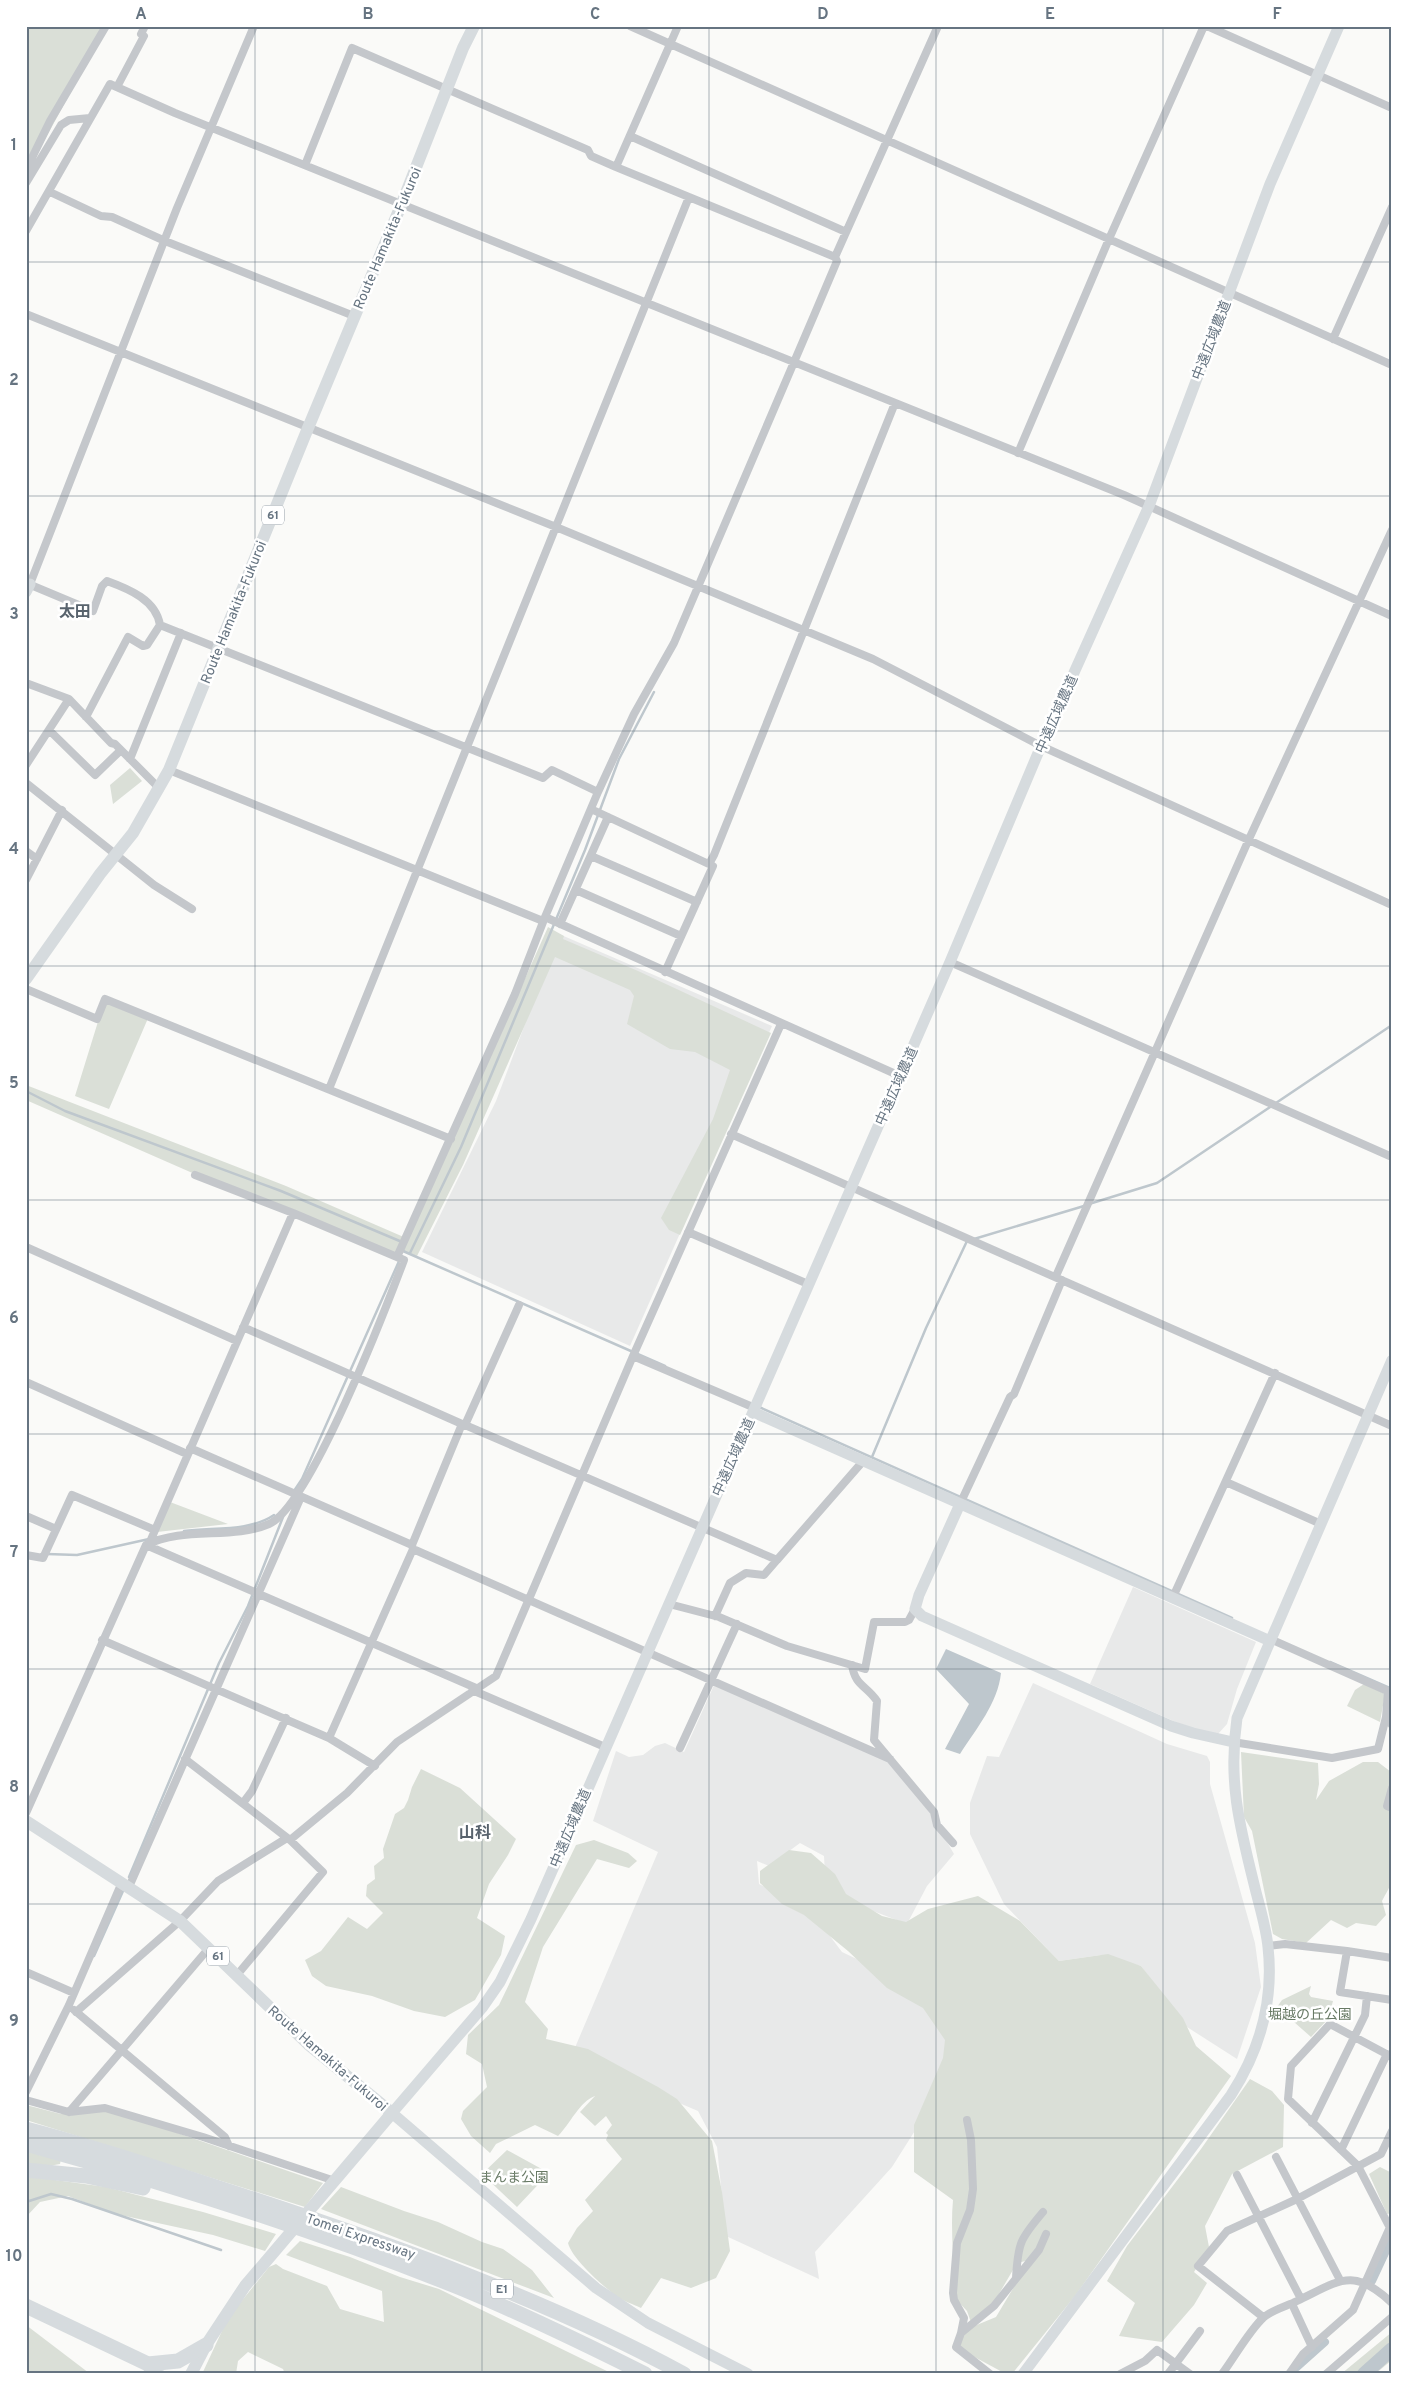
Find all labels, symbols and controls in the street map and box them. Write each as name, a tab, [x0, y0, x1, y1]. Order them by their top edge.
text: A	[135, 5, 147, 25]
text: B	[362, 5, 374, 25]
text: C	[590, 5, 600, 25]
text: D	[817, 5, 829, 25]
text: E	[1045, 5, 1055, 25]
text: F	[1272, 5, 1282, 25]
text: 1	[11, 136, 17, 156]
street label: Route Hamakita-Fukuroi	[351, 165, 426, 312]
street label: 中遠広域農道	[1189, 298, 1235, 383]
text: 2	[9, 371, 19, 391]
road number: 61	[262, 506, 284, 524]
street label: Route Hamakita-Fukuroi	[198, 539, 271, 687]
district label: 太田	[59, 603, 91, 623]
text: 3	[9, 605, 19, 625]
street label: 中遠広域農道	[1033, 673, 1082, 756]
text: 4	[9, 840, 19, 860]
street label: 中遠広域農道	[873, 1045, 922, 1128]
text: 5	[9, 1074, 19, 1094]
text: 6	[9, 1309, 19, 1329]
street label: 中遠広域農道	[710, 1416, 759, 1499]
text: 7	[10, 1543, 18, 1563]
text: 8	[9, 1778, 19, 1798]
street label: 中遠広域農道	[547, 1787, 596, 1871]
district label: 山科	[459, 1824, 491, 1844]
road number: 61	[207, 1946, 229, 1965]
street label: Route Hamakita-Fukuroi	[264, 2003, 390, 2116]
park label: 堀越の丘公園	[1268, 2007, 1352, 2024]
text: 9	[9, 2012, 19, 2032]
park label: まんま公園	[479, 2170, 549, 2187]
street label: Tomei Expressway	[303, 2211, 418, 2264]
text: 10	[6, 2247, 22, 2267]
road number: E1	[491, 2280, 513, 2298]

